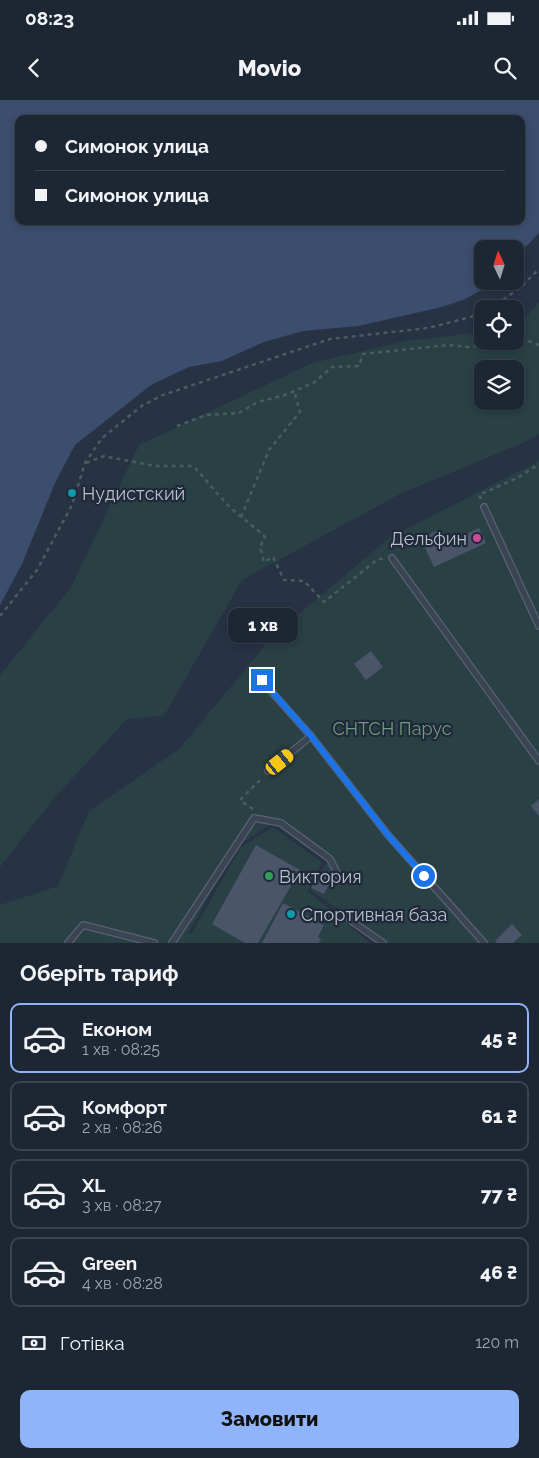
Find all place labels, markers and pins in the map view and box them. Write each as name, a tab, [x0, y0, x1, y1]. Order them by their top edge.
place label: Нудистский	[82, 483, 185, 504]
marker: Нудистский	[66, 487, 78, 499]
place label: Дельфин	[390, 528, 467, 549]
marker: Дельфин	[471, 532, 483, 544]
place label: Виктория	[279, 866, 361, 887]
marker: Виктория	[263, 870, 275, 882]
place label: Спортивная база	[301, 904, 447, 925]
marker: Спортивная база	[285, 908, 297, 920]

